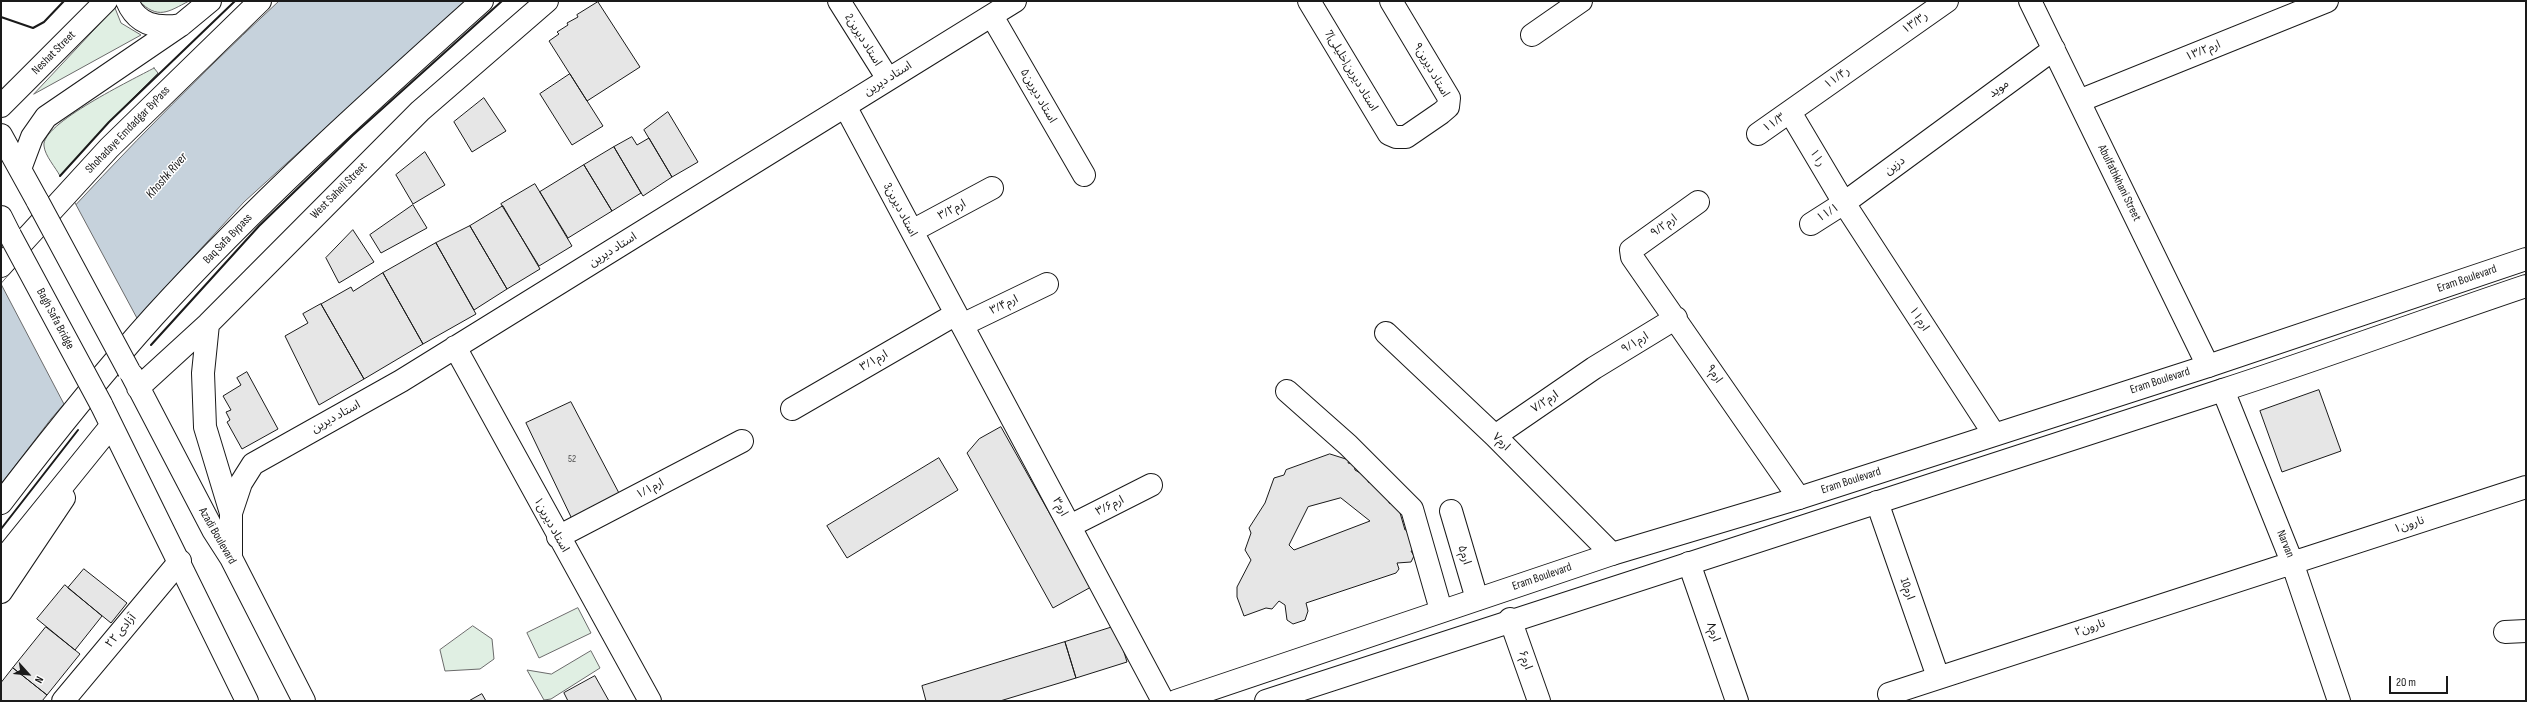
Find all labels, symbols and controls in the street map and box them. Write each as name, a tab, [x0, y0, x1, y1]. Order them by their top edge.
street label: ۱۳/۳ر	[1899, 9, 1931, 37]
street label: 2استاد دیرین	[841, 11, 885, 69]
street label: Neshat Street	[29, 28, 79, 78]
street label: 7استاد دیرین(خلیلی)	[1321, 28, 1381, 114]
street label: ۱۳/۲ارم	[2183, 37, 2223, 65]
street label: استاد دیرین۹	[1410, 40, 1452, 100]
street label: استاد دیرین	[861, 59, 915, 99]
street label: ۱۱/۴ر	[1821, 64, 1853, 92]
street label: استاد دیرین۵	[1017, 66, 1059, 126]
street label: موید	[1986, 77, 2012, 101]
street label: Shohadaye Emdadgar ByPass	[83, 83, 173, 177]
street label: ۱۱/۳	[1760, 110, 1788, 136]
street label: Abulfathkhani Street	[2094, 142, 2144, 224]
street label: ۱۱ر	[1806, 147, 1828, 169]
water label: Khoshk River	[143, 150, 191, 202]
street label: دزین	[1882, 154, 1908, 178]
street label: West Saheli Street	[308, 160, 370, 222]
street label: 3استاد دیرین	[880, 181, 920, 239]
street label: ۳/۲ارم	[935, 197, 969, 223]
street label: ۱۱/۱	[1814, 201, 1842, 225]
street label: Baq Safa Bypass	[200, 211, 256, 267]
street label: ۹/۲ارم	[1648, 211, 1680, 241]
street label: استاد دیرین	[586, 230, 640, 270]
street label: Eram Boulevard	[2435, 262, 2499, 296]
street label: Bagh Safa Bridge	[33, 286, 77, 352]
street label: ۳/۴ارم	[987, 292, 1021, 318]
street label: ارم۱۱	[1906, 304, 1932, 334]
street label: ۹/۱ارم	[1619, 329, 1651, 357]
street label: ۳/۱ارم	[857, 347, 891, 375]
street label: ارم۹	[1703, 362, 1725, 386]
street label: Eram Boulevard	[2128, 365, 2192, 397]
street label: ۷/۲ارم	[1529, 388, 1561, 416]
street label: استاد دیرین	[309, 398, 363, 436]
street label: ارم۷	[1489, 430, 1513, 454]
house number: 52	[568, 453, 576, 465]
street label: Eram Boulevard	[1819, 465, 1883, 497]
street label: ۱/۱ارم	[633, 476, 667, 502]
street label: ۳/۶ارم	[1093, 493, 1127, 519]
street label: استاد دیرین۱	[530, 495, 572, 555]
street label: ارم۳	[1049, 495, 1071, 519]
street label: Azadi Boulevard	[195, 505, 239, 567]
street label: نارون۱	[2392, 513, 2426, 537]
street label: Narvan	[2273, 528, 2297, 560]
street label: ارم۵	[1454, 544, 1474, 566]
street label: Eram Boulevard	[1510, 560, 1574, 594]
street label: ارم10	[1897, 576, 1917, 602]
street label: آزادی ۲۲	[103, 611, 139, 651]
street label: نارون۲	[2073, 616, 2107, 640]
street label: ارم۸	[1703, 620, 1723, 644]
street label: ارم۶	[1515, 648, 1535, 672]
north arrow	[8, 654, 48, 694]
scale bar	[2391, 668, 2450, 694]
text: N	[32, 674, 46, 685]
text: 20 m	[2396, 675, 2416, 690]

